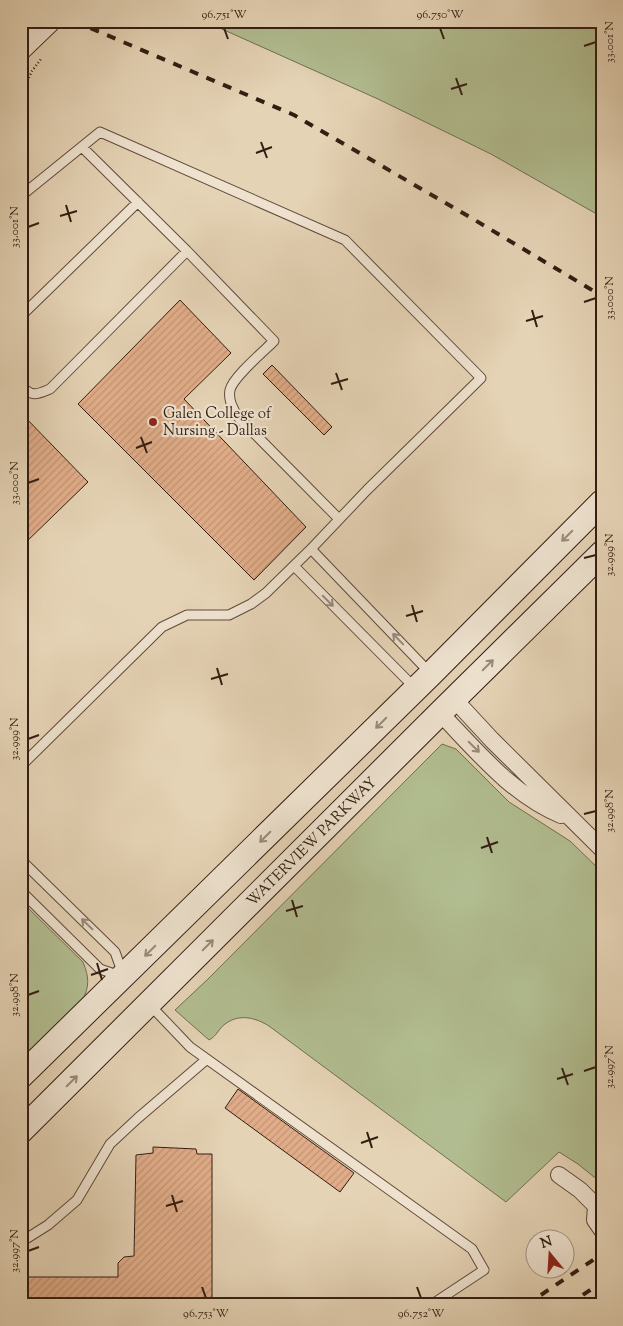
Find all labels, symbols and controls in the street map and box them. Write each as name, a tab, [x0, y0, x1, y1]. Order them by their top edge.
text: 96.751°W	[201, 6, 247, 24]
text: 96.750°W	[416, 6, 464, 24]
text: 33.001°N	[601, 21, 619, 63]
text: 33.001°N	[6, 206, 24, 248]
text: 33.000°N	[601, 276, 619, 320]
place label: Galen College of Nursing - Dallas	[163, 404, 272, 442]
marker: Galen College of Nursing - Dallas	[147, 416, 159, 428]
text: 33.000°N	[6, 461, 24, 505]
one-way arrow	[561, 530, 573, 542]
text: 32.999°N	[601, 533, 619, 577]
one-way arrow	[322, 594, 334, 606]
one-way arrow	[392, 632, 404, 645]
one-way arrow	[482, 659, 494, 671]
text: 32.999°N	[6, 717, 24, 761]
one-way arrow	[375, 717, 387, 729]
one-way arrow	[468, 741, 480, 754]
street label: WATERVIEW PARKWAY	[243, 773, 382, 912]
text: 32.998°N	[601, 789, 619, 833]
one-way arrow	[259, 831, 272, 843]
one-way arrow	[80, 918, 93, 930]
one-way arrow	[202, 939, 214, 951]
one-way arrow	[143, 945, 156, 957]
text: 32.998°N	[6, 973, 24, 1017]
text: 32.997°N	[601, 1045, 619, 1089]
one-way arrow	[65, 1075, 78, 1087]
north arrow	[526, 1228, 576, 1278]
text: 32.997°N	[6, 1229, 24, 1273]
text: N	[538, 1232, 555, 1255]
text: 96.753°W	[183, 1305, 230, 1323]
text: 96.752°W	[398, 1305, 445, 1323]

